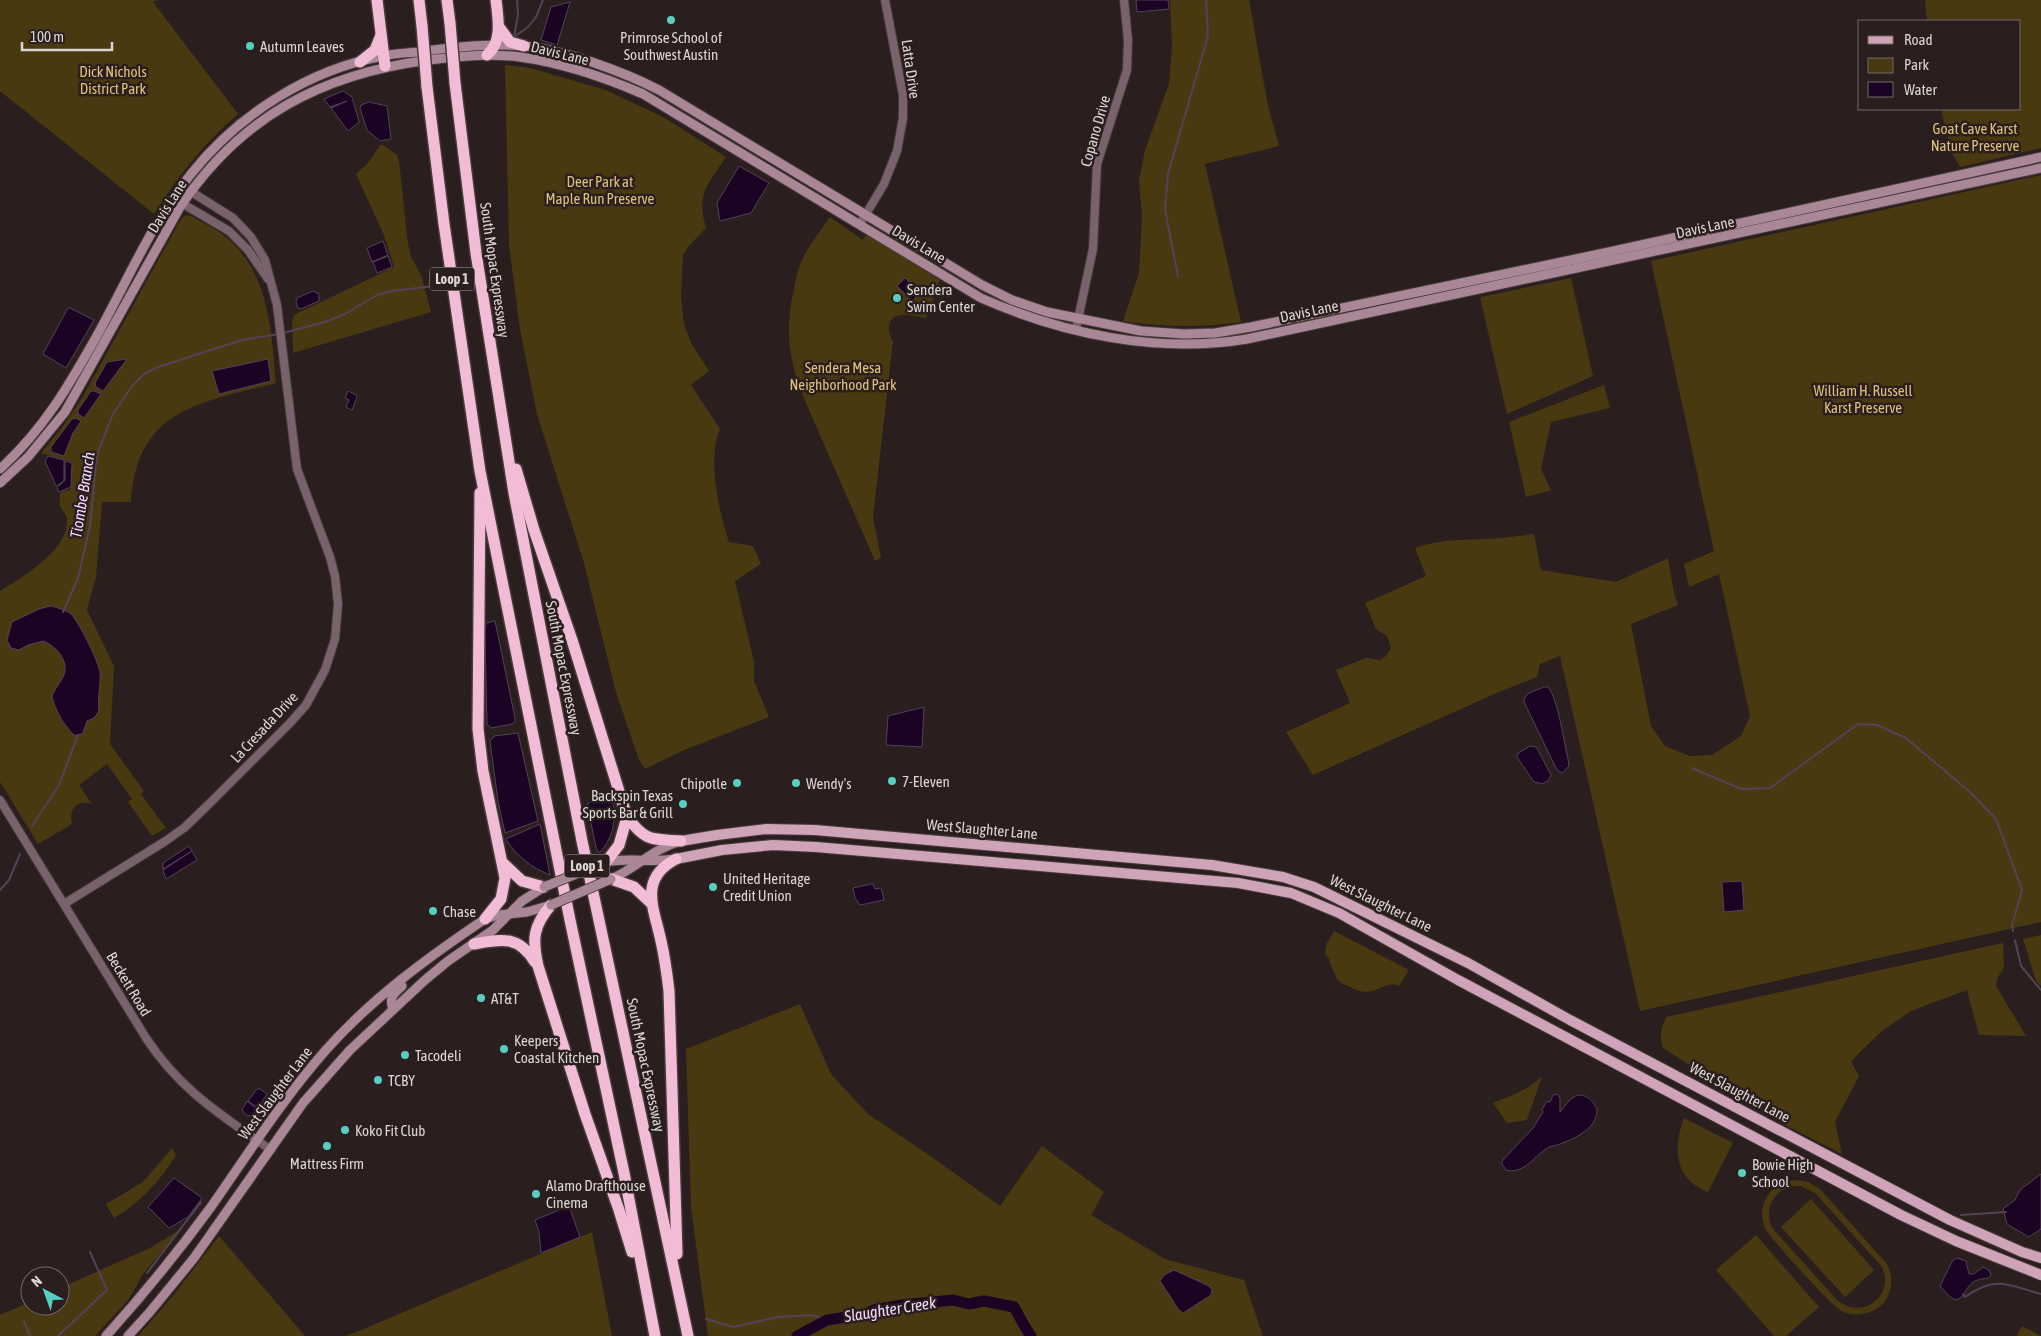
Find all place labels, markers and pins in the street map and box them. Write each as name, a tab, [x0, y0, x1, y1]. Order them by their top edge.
marker: Primrose School of Southwest Austin	[665, 14, 677, 26]
place label: Primrose School of Southwest Austin	[620, 29, 722, 63]
place label: Autumn Leaves	[260, 38, 344, 55]
marker: Autumn Leaves	[244, 40, 256, 52]
place label: Sendera Swim Center	[907, 281, 975, 315]
marker: Sendera Swim Center	[891, 292, 903, 304]
place label: 7-Eleven	[902, 773, 950, 790]
place label: Chipotle	[680, 775, 727, 792]
place label: Wendy's	[806, 775, 852, 792]
marker: 7-Eleven	[886, 775, 898, 787]
marker: Chipotle	[731, 777, 743, 789]
marker: Wendy's	[790, 777, 802, 789]
place label: Backspin Texas Sports Bar & Grill	[582, 787, 673, 821]
marker: Backspin Texas Sports Bar & Grill	[677, 798, 689, 810]
place label: United Heritage Credit Union	[723, 870, 810, 904]
marker: United Heritage Credit Union	[707, 881, 719, 893]
place label: Chase	[443, 903, 476, 920]
marker: Chase	[427, 905, 439, 917]
place label: AT&T	[491, 990, 519, 1007]
marker: AT&T	[475, 992, 487, 1004]
place label: Keepers Coastal Kitchen	[514, 1032, 599, 1066]
marker: Keepers Coastal Kitchen	[498, 1043, 510, 1055]
place label: Tacodeli	[415, 1047, 461, 1064]
marker: Tacodeli	[399, 1049, 411, 1061]
place label: TCBY	[388, 1072, 415, 1089]
marker: TCBY	[372, 1074, 384, 1086]
place label: Koko Fit Club	[355, 1122, 425, 1139]
marker: Koko Fit Club	[339, 1124, 351, 1136]
marker: Mattress Firm	[321, 1140, 333, 1152]
place label: Mattress Firm	[290, 1155, 364, 1172]
place label: Bowie High School	[1752, 1156, 1813, 1190]
marker: Bowie High School	[1736, 1167, 1748, 1179]
place label: Alamo Drafthouse Cinema	[546, 1177, 646, 1211]
marker: Alamo Drafthouse Cinema	[530, 1188, 542, 1200]

